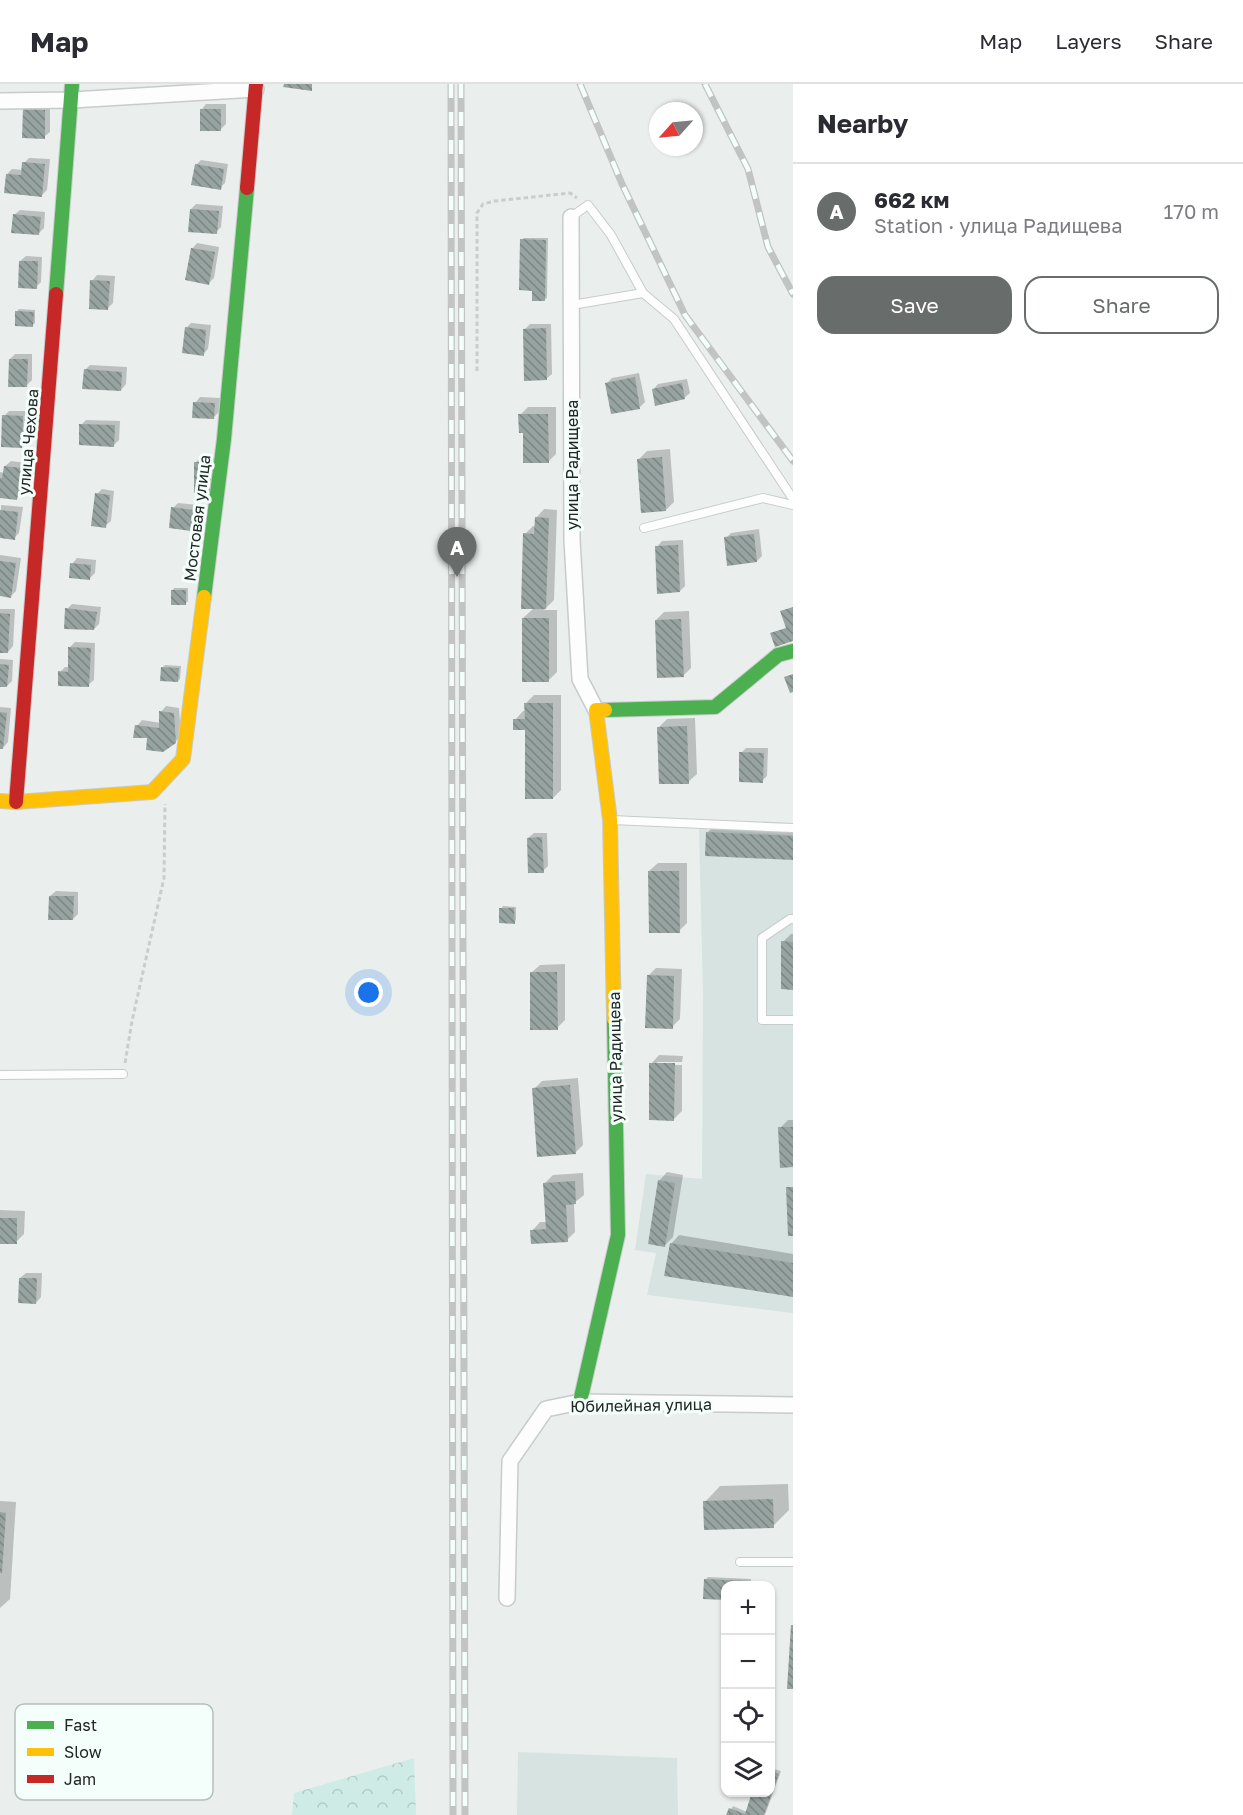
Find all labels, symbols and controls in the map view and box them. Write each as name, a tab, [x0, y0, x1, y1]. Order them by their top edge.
text: Map	[30, 25, 88, 58]
text: Map	[979, 28, 1022, 54]
text: Layers	[1055, 28, 1122, 54]
text: Share	[1155, 28, 1213, 54]
north arrow	[649, 102, 703, 156]
text: Nearby	[817, 108, 908, 139]
text: 662 км	[874, 186, 949, 213]
text: A	[829, 199, 844, 223]
text: 170 m	[1164, 199, 1219, 223]
text: Station · улица Радищева	[874, 213, 1122, 237]
button: Save	[817, 276, 1012, 334]
button: Share	[1024, 276, 1219, 334]
street label: улица Чехова	[13, 388, 43, 496]
street label: улица Радищева	[562, 400, 582, 530]
street label: Мостовая улица	[179, 454, 215, 582]
pin: A	[438, 528, 476, 577]
your location	[354, 978, 383, 1007]
street label: улица Радищева	[604, 992, 626, 1122]
street label: Юбилейная улица	[570, 1394, 712, 1416]
map controls	[721, 1581, 775, 1797]
button: +	[721, 1581, 775, 1635]
button: −	[721, 1635, 775, 1689]
button: locate	[721, 1689, 775, 1743]
legend	[15, 1704, 213, 1800]
text: Fast	[64, 1715, 97, 1735]
text: Slow	[64, 1742, 102, 1762]
button: layers	[721, 1743, 775, 1797]
text: Jam	[64, 1769, 96, 1789]

